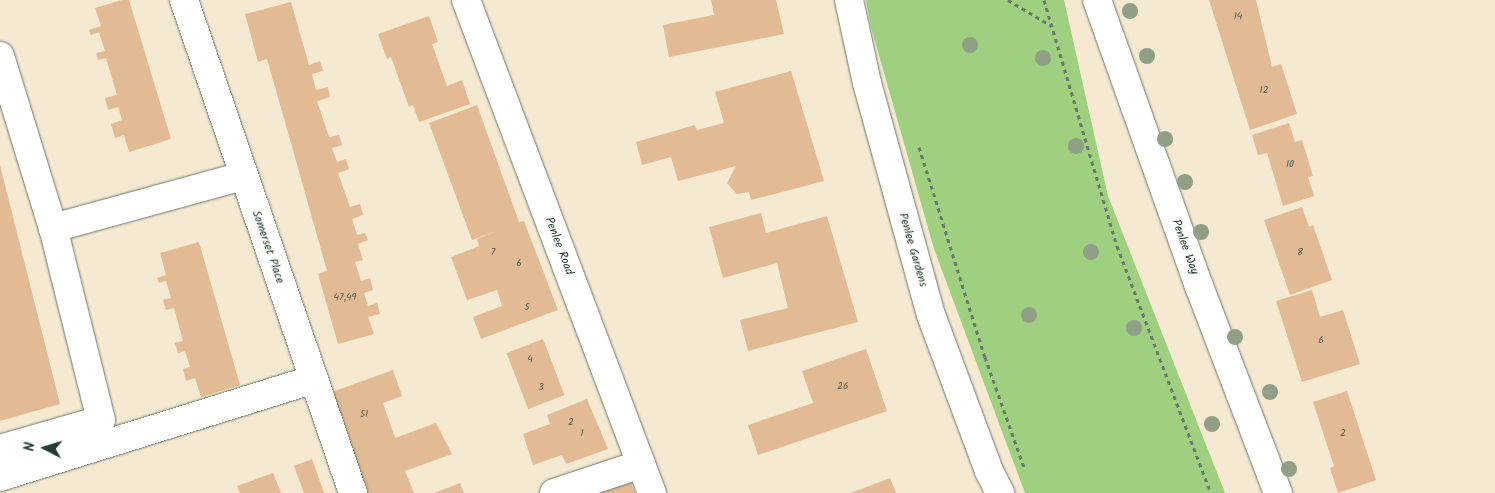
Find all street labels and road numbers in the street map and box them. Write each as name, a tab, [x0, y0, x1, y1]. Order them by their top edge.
street label: Somerset Place	[249, 208, 287, 286]
street label: Penlee Gardens	[896, 211, 930, 289]
street label: Penlee Road	[541, 215, 577, 277]
street label: Penlee Way	[1168, 218, 1202, 276]

